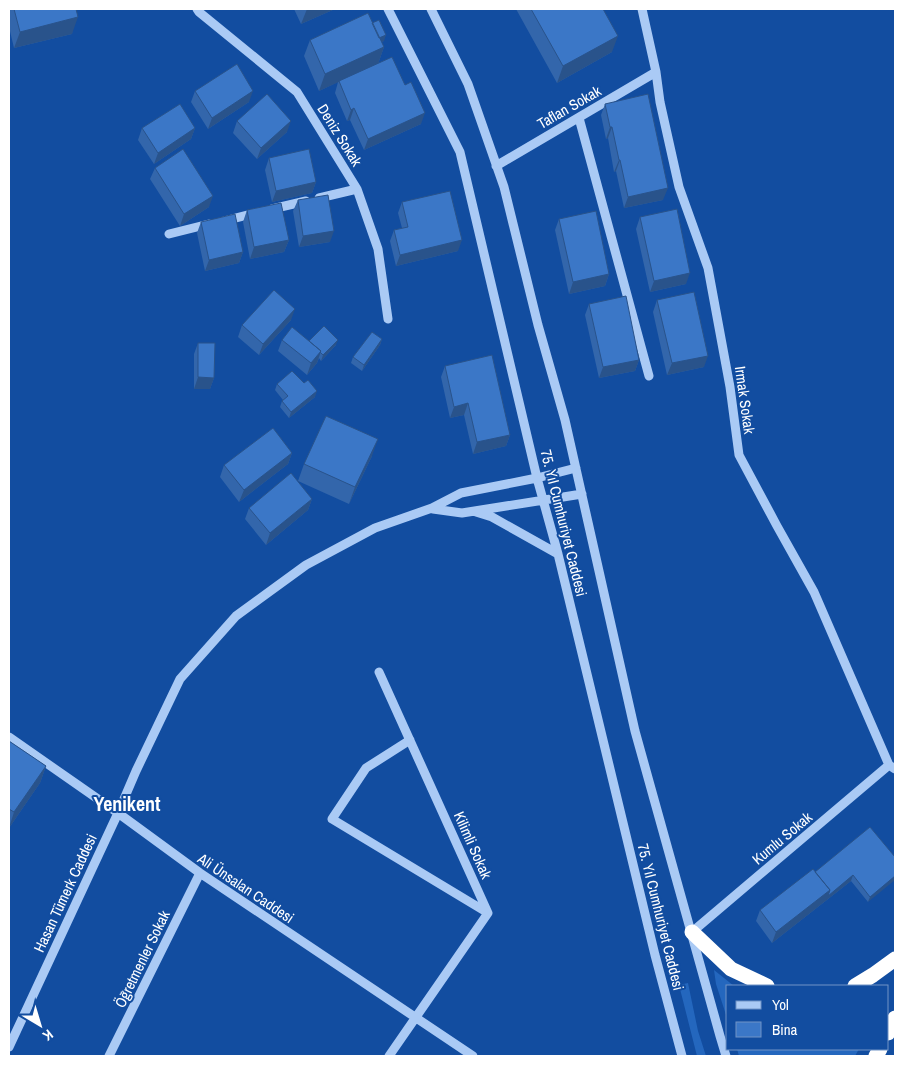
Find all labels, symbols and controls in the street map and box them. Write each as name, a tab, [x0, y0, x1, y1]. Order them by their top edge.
street label: Taflan Sokak	[533, 80, 606, 134]
street label: Deniz Sokak	[313, 100, 368, 171]
street label: Irmak Sokak	[730, 365, 760, 436]
street label: 75. Yıl Cumhuriyet Caddesi	[536, 447, 592, 599]
district label: Yenikent	[93, 790, 161, 817]
street label: Kumlu Sokak	[747, 806, 817, 869]
street label: Kilimli Sokak	[449, 808, 498, 883]
street label: Hasan Tümerk Caddesi	[28, 830, 102, 956]
street label: 75. Yıl Cumhuriyet Caddesi	[633, 841, 689, 993]
street label: Ali Ünsalan Caddesi	[193, 847, 298, 928]
street label: Öğretmenler Sokak	[109, 906, 175, 1011]
legend	[726, 985, 889, 1050]
text: Yol	[772, 994, 789, 1015]
north arrow	[15, 1000, 65, 1050]
text: Bina	[772, 1019, 797, 1040]
text: K	[39, 1026, 57, 1045]

